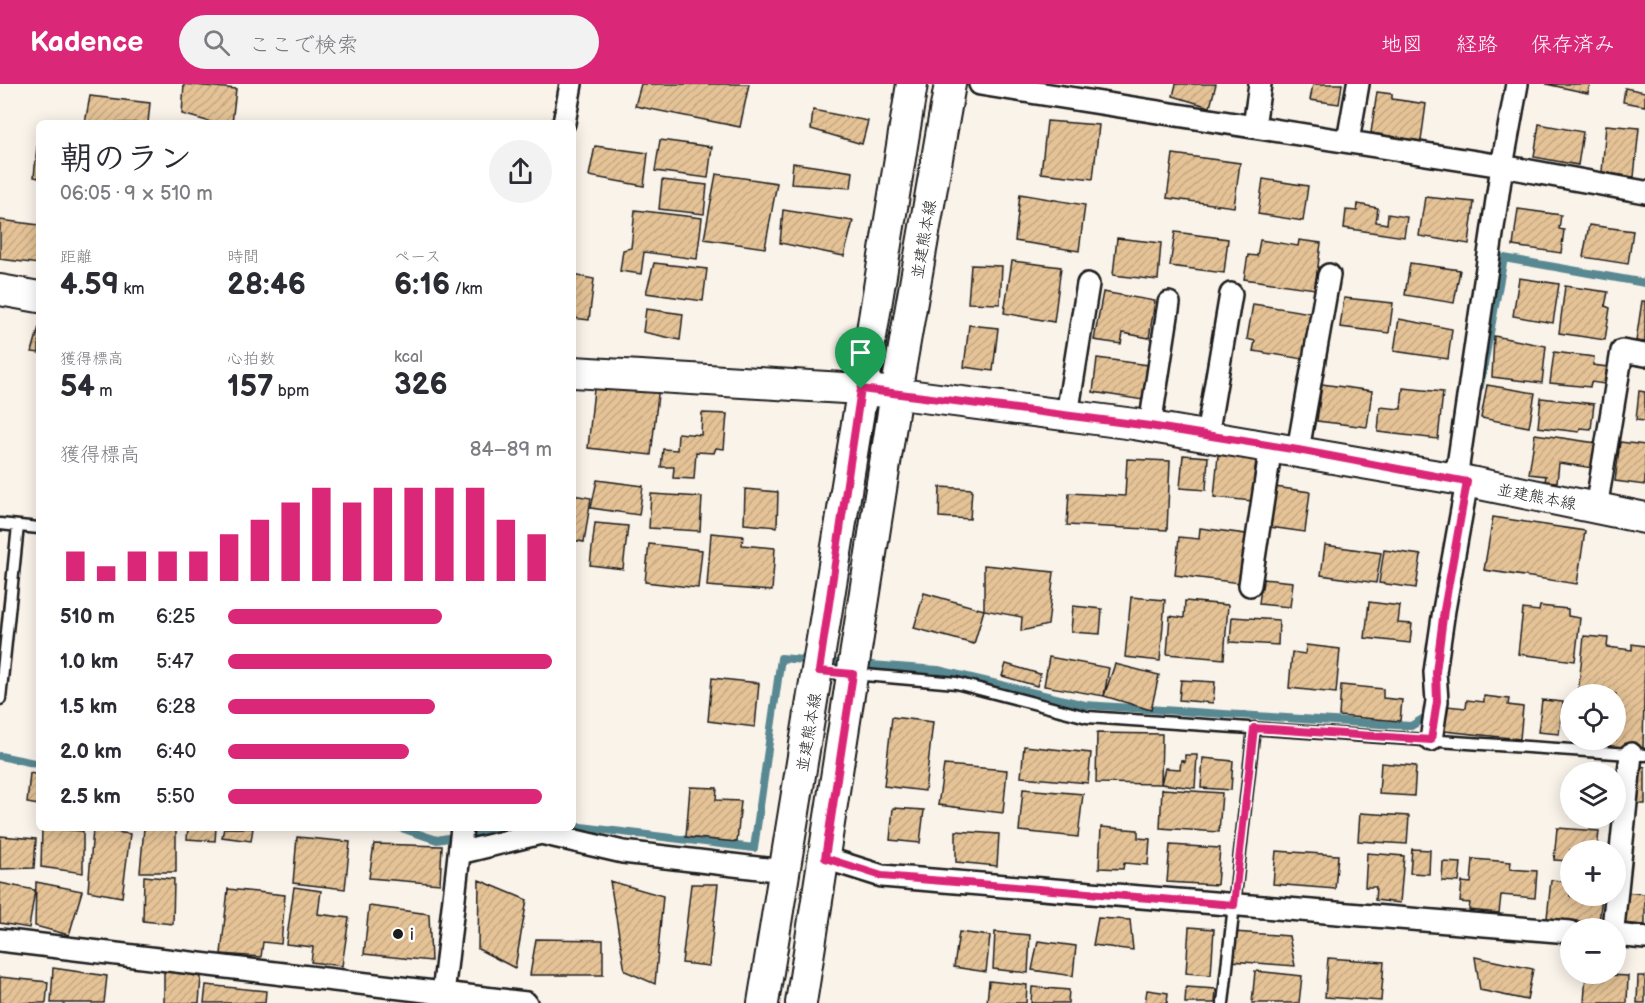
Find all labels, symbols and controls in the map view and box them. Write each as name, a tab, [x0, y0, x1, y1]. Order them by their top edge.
search box	[179, 15, 599, 69]
text: Kadence	[30, 26, 143, 59]
icon: search	[200, 26, 233, 59]
text: ここで検索	[248, 32, 358, 59]
text: 地図	[1381, 32, 1423, 57]
text: 経路	[1456, 32, 1498, 57]
text: 保存済み	[1531, 32, 1615, 57]
text: 朝のラン	[60, 139, 192, 179]
button: share	[489, 140, 552, 203]
text: 06:05 · 9 × 510 m	[60, 182, 213, 206]
street label: 並建熊本線	[908, 198, 941, 280]
text: 距離	[60, 248, 92, 267]
text: 時間	[227, 248, 259, 267]
text: ペース	[394, 248, 441, 267]
text: 4.59	[60, 267, 119, 303]
text: 28:46	[227, 267, 306, 303]
text: 6:16	[394, 267, 450, 303]
text: km	[119, 280, 145, 299]
text: /km	[450, 280, 483, 299]
pin	[835, 327, 886, 389]
icon: arrive	[844, 336, 877, 369]
text: kcal	[394, 348, 423, 367]
text: 獲得標高	[60, 350, 124, 369]
text: 心拍数	[227, 350, 275, 369]
text: 326	[394, 367, 448, 403]
text: 54	[60, 369, 95, 405]
text: 157	[227, 369, 274, 405]
text: m	[95, 382, 113, 401]
text: bpm	[274, 382, 309, 401]
text: 84–89 m	[470, 438, 552, 462]
text: 獲得標高	[60, 443, 140, 467]
street label: 並建熊本線	[1496, 481, 1578, 514]
text: 510 m	[60, 605, 115, 629]
text: 6:25	[156, 605, 196, 629]
text: 1.0 km	[60, 650, 118, 674]
text: 5:47	[156, 650, 194, 674]
map controls	[1560, 684, 1626, 984]
button: locate	[1560, 684, 1626, 750]
street label: 並建熊本線	[793, 691, 826, 773]
text: 1.5 km	[60, 695, 117, 719]
text: 6:28	[156, 695, 196, 719]
text: 2.0 km	[60, 740, 122, 764]
text: 6:40	[156, 740, 196, 764]
button: layers	[1560, 762, 1626, 828]
text: 2.5 km	[60, 785, 121, 809]
text: 5:50	[156, 785, 195, 809]
button: +	[1560, 840, 1626, 906]
button: −	[1560, 918, 1626, 984]
place label: i	[410, 926, 414, 945]
marker: i	[391, 927, 405, 941]

